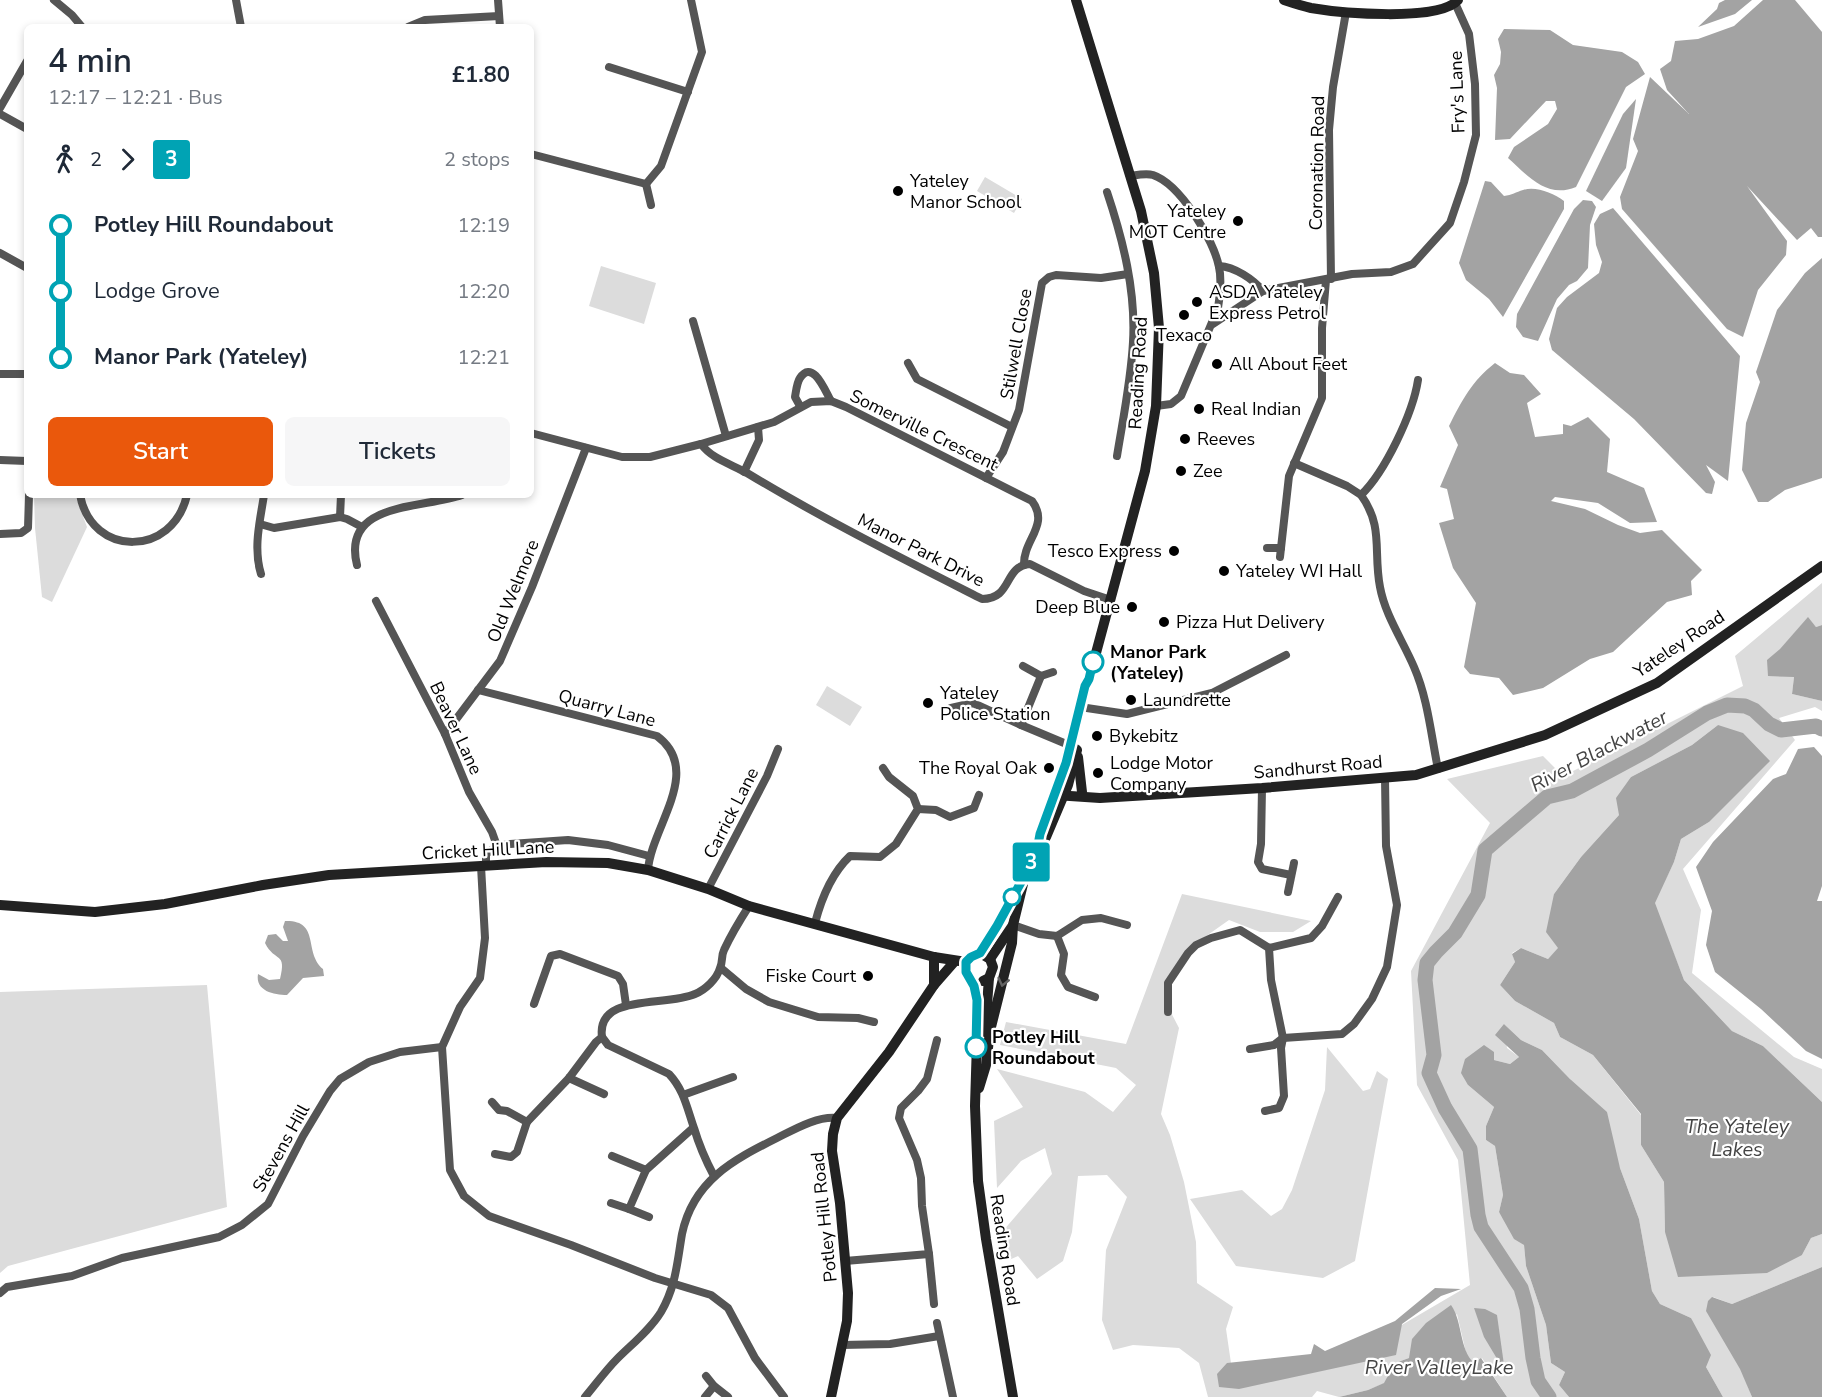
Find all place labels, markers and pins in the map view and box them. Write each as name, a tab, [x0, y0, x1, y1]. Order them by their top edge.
place label: Yateley Manor School	[909, 169, 1022, 214]
marker: Yateley Manor School	[891, 184, 905, 198]
place label: Yateley MOT Centre	[1129, 199, 1227, 244]
marker: Yateley MOT Centre	[1231, 214, 1245, 228]
place label: ASDA Yateley Express Petrol	[1209, 280, 1326, 325]
marker: ASDA Yateley Express Petrol	[1190, 295, 1204, 309]
marker: Texaco	[1177, 308, 1191, 322]
place label: Texaco	[1156, 323, 1212, 347]
place label: All About Feet	[1229, 352, 1348, 376]
marker: All About Feet	[1210, 357, 1224, 371]
place label: Real Indian	[1211, 397, 1301, 421]
marker: Real Indian	[1192, 402, 1206, 416]
place label: Reeves	[1197, 427, 1255, 451]
marker: Reeves	[1178, 432, 1192, 446]
place label: Zee	[1193, 459, 1222, 483]
marker: Zee	[1174, 464, 1188, 478]
place label: Tesco Express	[1048, 539, 1162, 563]
marker: Tesco Express	[1167, 544, 1181, 558]
place label: Yateley WI Hall	[1235, 559, 1363, 583]
marker: Yateley WI Hall	[1217, 564, 1231, 578]
place label: Deep Blue	[1035, 595, 1120, 619]
marker: Deep Blue	[1125, 600, 1139, 614]
place label: Pizza Hut Delivery	[1176, 610, 1325, 634]
marker: Pizza Hut Delivery	[1157, 615, 1171, 629]
place label: Manor Park (Yateley)	[1110, 640, 1207, 685]
marker: Manor Park (Yateley)	[1082, 651, 1104, 673]
place label: Yateley Police Station	[939, 681, 1050, 726]
place label: Laundrette	[1143, 688, 1231, 712]
marker: Laundrette	[1124, 693, 1138, 707]
marker: Yateley Police Station	[921, 696, 935, 710]
place label: Bykebitz	[1109, 724, 1178, 748]
marker: Bykebitz	[1090, 729, 1104, 743]
place label: Lodge Motor Company	[1110, 751, 1213, 796]
place label: The Royal Oak	[919, 756, 1038, 780]
marker: The Royal Oak	[1042, 761, 1056, 775]
marker: Lodge Motor Company	[1091, 766, 1105, 780]
unlabelled marker	[1003, 888, 1021, 906]
place label: Fiske Court	[766, 964, 857, 988]
marker: Fiske Court	[861, 969, 875, 983]
place label: Potley Hill Roundabout	[992, 1025, 1095, 1070]
marker: Potley Hill Roundabout	[965, 1036, 987, 1058]

